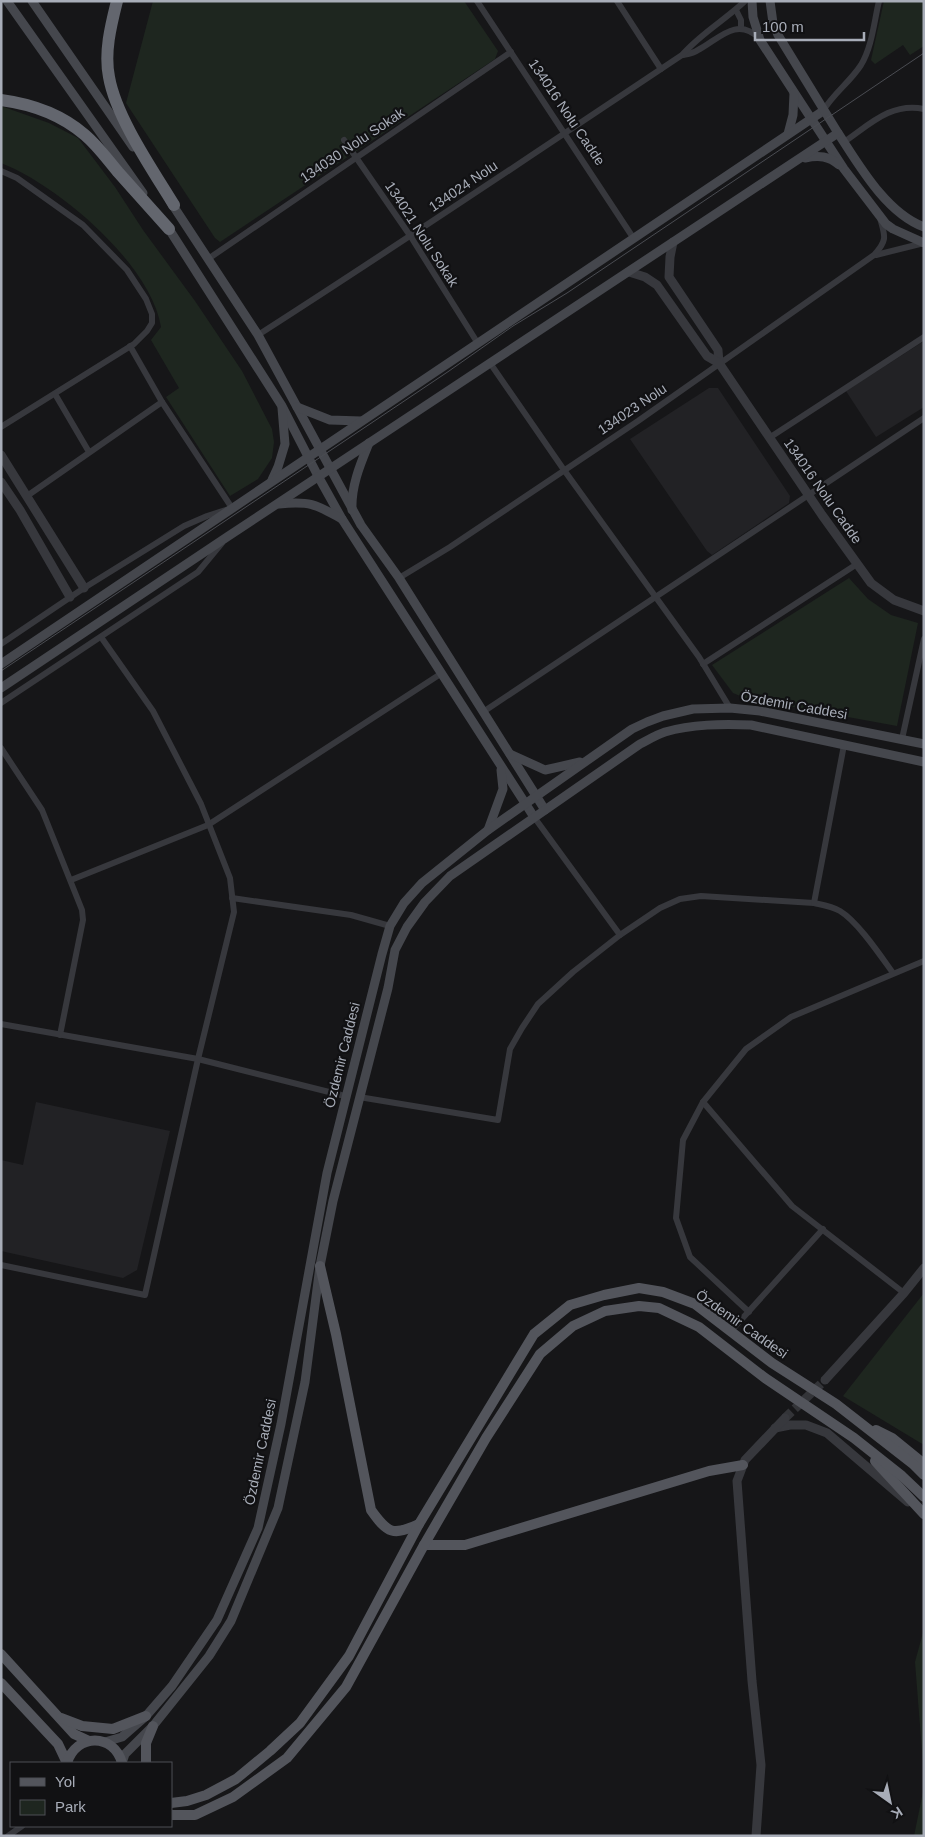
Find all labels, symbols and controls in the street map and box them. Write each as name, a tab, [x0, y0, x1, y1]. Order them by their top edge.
scale bar	[755, 10, 864, 42]
text: 100 m	[762, 18, 804, 35]
street label: 134016 Nolu Cadde	[526, 56, 609, 168]
street label: 134030 Nolu Sokak	[297, 104, 408, 186]
street label: 134024 Nolu	[426, 157, 500, 215]
street label: 134021 Nolu Sokak	[382, 178, 463, 290]
street label: 134023 Nolu	[595, 380, 669, 438]
street label: 134016 Nolu Cadde	[781, 435, 865, 547]
street label: Özdemir Caddesi	[739, 687, 849, 722]
street label: Özdemir Caddesi	[320, 1000, 363, 1109]
street label: Özdemir Caddesi	[693, 1286, 791, 1362]
street label: Özdemir Caddesi	[240, 1397, 279, 1507]
legend	[10, 1762, 172, 1827]
text: Yol	[55, 1773, 75, 1790]
north arrow	[865, 1777, 915, 1827]
text: Park	[55, 1798, 86, 1815]
text: K	[888, 1803, 906, 1822]

